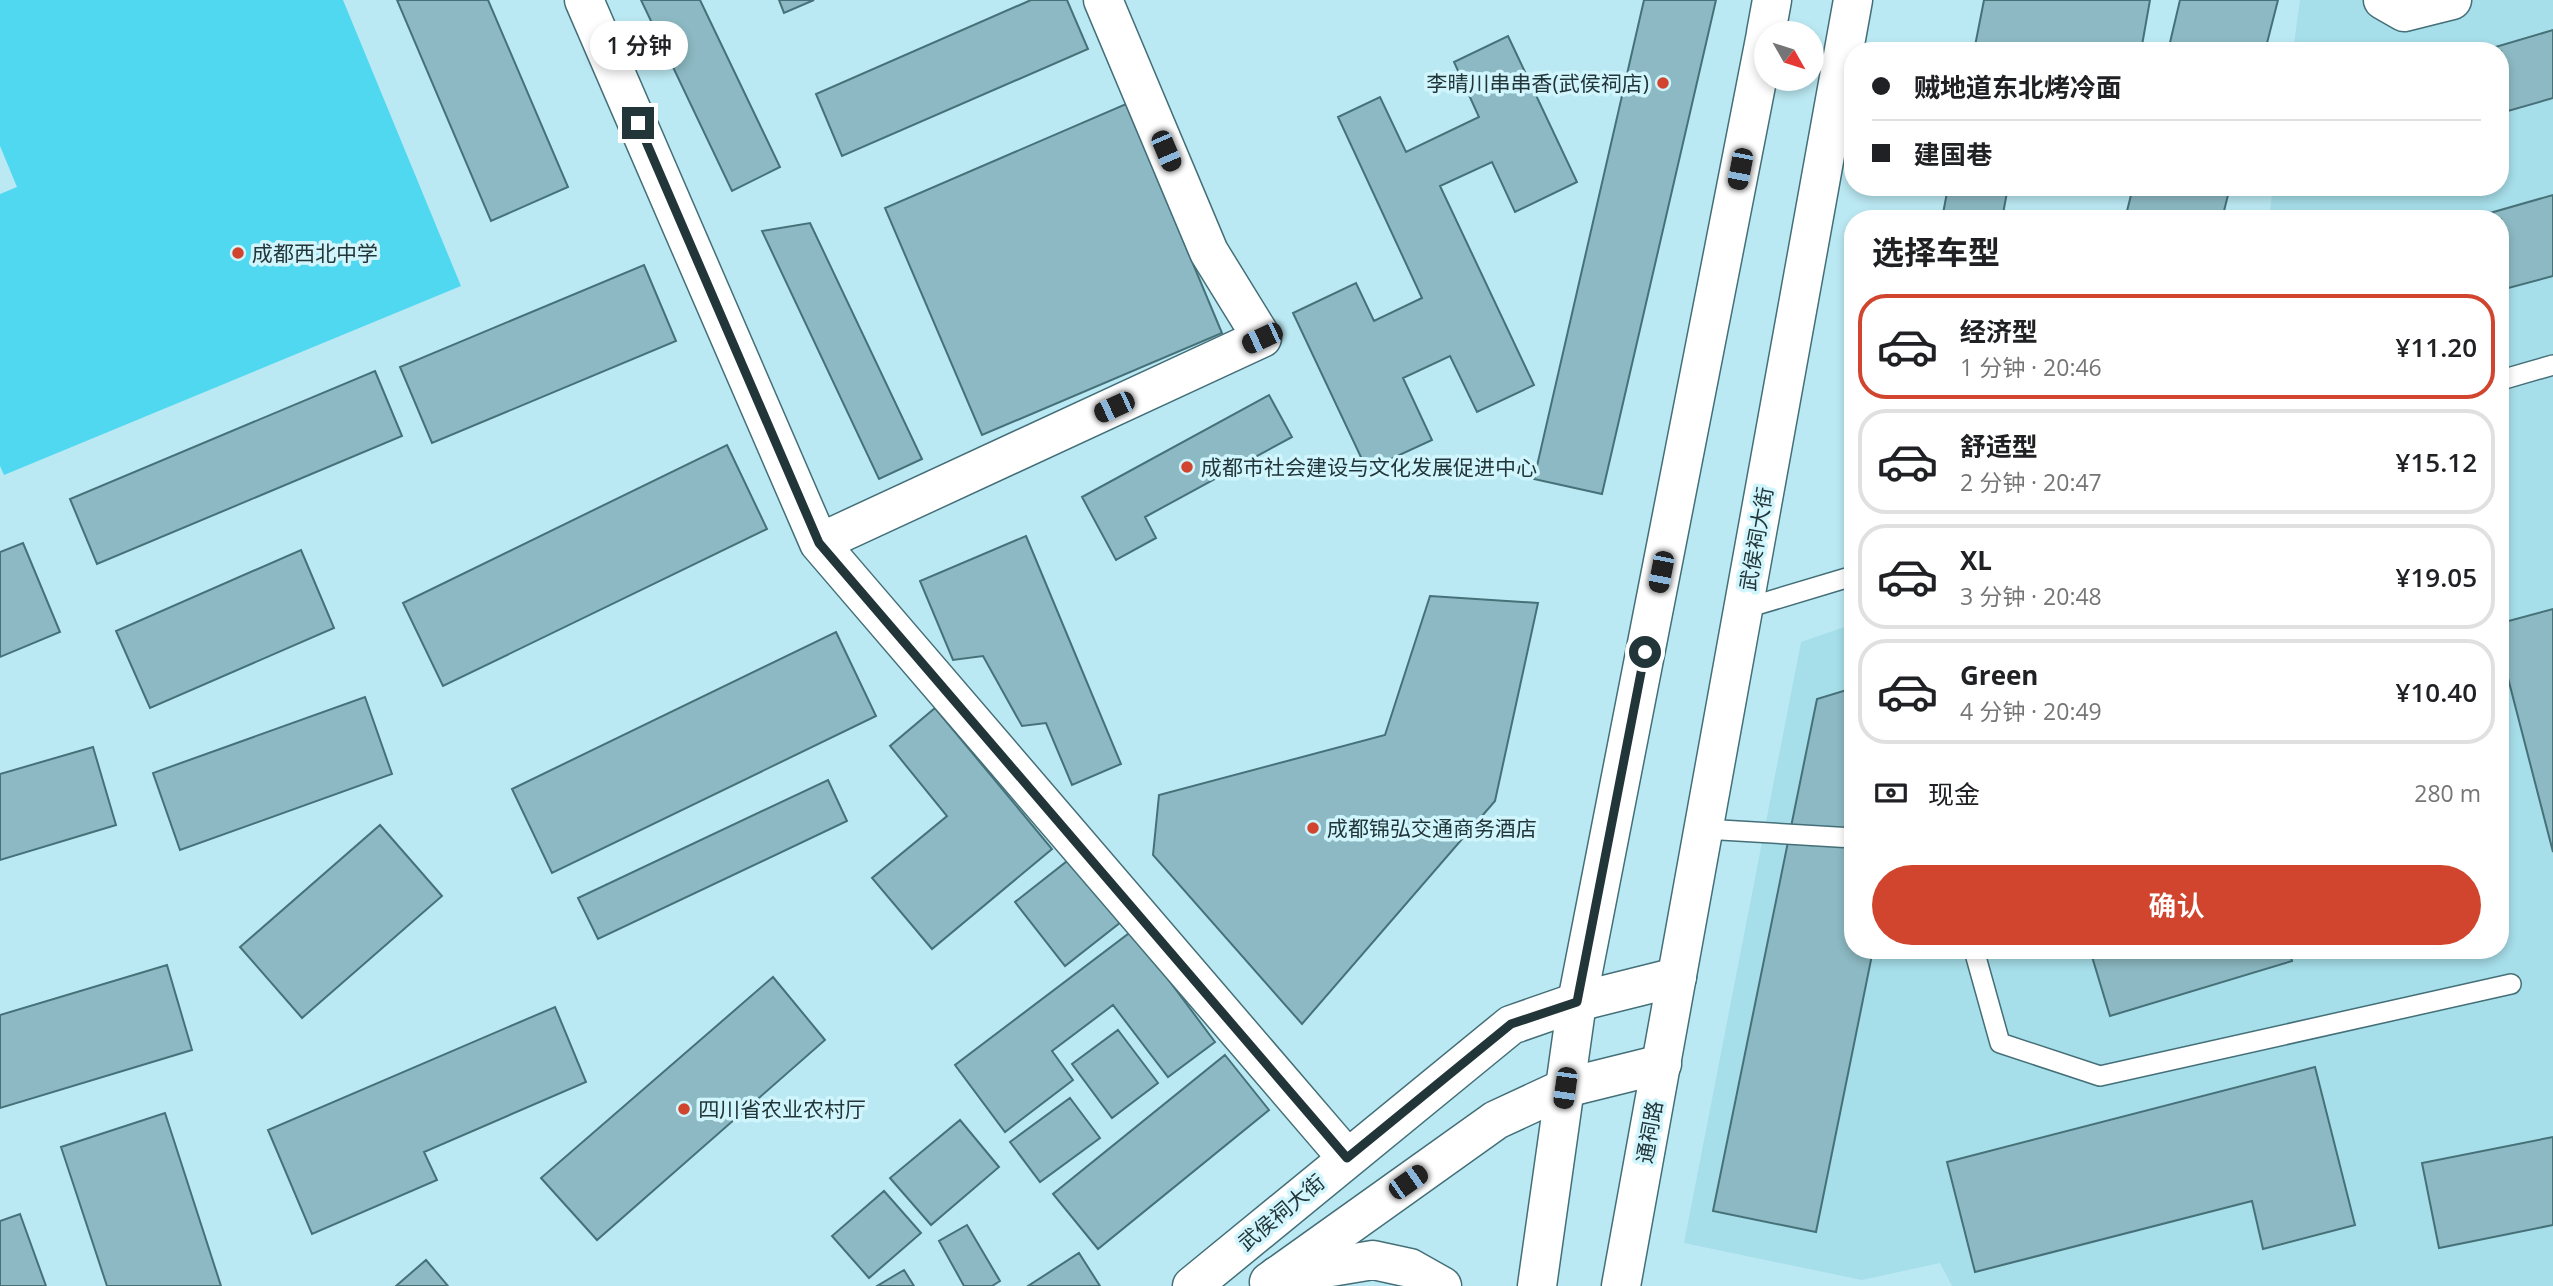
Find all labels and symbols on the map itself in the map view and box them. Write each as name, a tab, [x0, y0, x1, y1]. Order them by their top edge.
north arrow	[1754, 21, 1824, 91]
callout: 1 分钟	[589, 22, 687, 71]
place label: 李晴川串串香(武侯祠店)	[1427, 69, 1649, 97]
marker: 李晴川串串香(武侯祠店)	[1655, 75, 1671, 91]
route end	[622, 107, 654, 139]
car	[1149, 128, 1184, 174]
car	[1726, 146, 1755, 192]
place label: 成都西北中学	[252, 239, 378, 267]
marker: 成都西北中学	[230, 245, 246, 261]
car	[1239, 320, 1286, 356]
car	[1091, 389, 1138, 425]
place label: 成都市社会建设与文化发展促进中心	[1201, 453, 1537, 481]
marker: 成都市社会建设与文化发展促进中心	[1179, 459, 1195, 475]
street label: 武侯祠大街	[1733, 485, 1779, 593]
car	[1647, 549, 1676, 595]
route start	[1629, 636, 1661, 668]
place label: 成都锦弘交通商务酒店	[1327, 814, 1537, 842]
marker: 成都锦弘交通商务酒店	[1305, 820, 1321, 836]
car	[1552, 1066, 1579, 1110]
place label: 四川省农业农村厅	[698, 1095, 866, 1123]
street label: 通祠路	[1630, 1099, 1668, 1165]
marker: 四川省农业农村厅	[676, 1101, 692, 1117]
car	[1385, 1161, 1432, 1203]
street label: 武侯祠大街	[1232, 1168, 1330, 1256]

